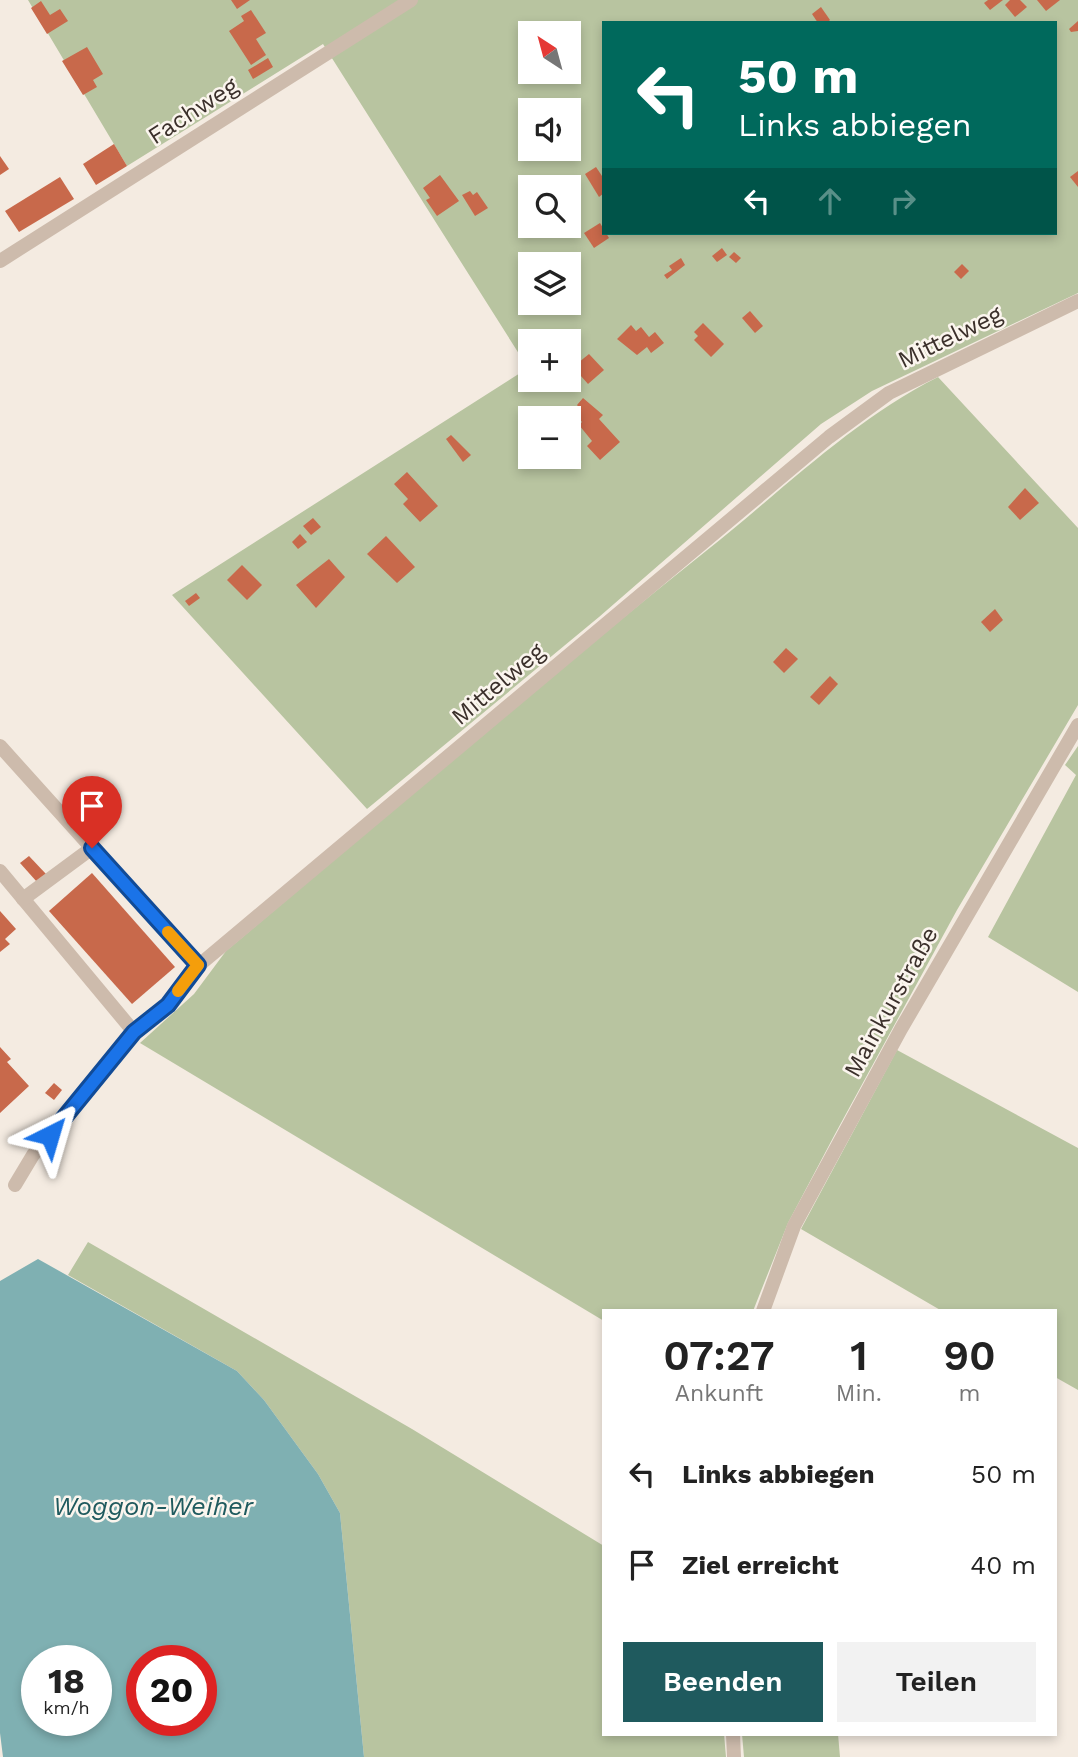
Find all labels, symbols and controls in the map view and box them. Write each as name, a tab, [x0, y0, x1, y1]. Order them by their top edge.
north arrow	[518, 21, 581, 84]
map controls	[518, 21, 581, 469]
text: 50 m	[738, 47, 858, 105]
icon: left	[623, 49, 714, 140]
street label: Fachweg	[143, 72, 243, 150]
button: sound	[518, 98, 581, 161]
text: Links abbiegen	[738, 106, 972, 144]
button: search	[518, 175, 581, 238]
icon: left	[738, 182, 776, 220]
icon: ahead	[811, 182, 849, 220]
icon: right	[884, 182, 922, 220]
button: layers	[518, 252, 581, 315]
street label: Mittelweg	[893, 300, 1007, 374]
button: +	[518, 329, 581, 392]
button: −	[518, 406, 581, 469]
street label: Mittelweg	[446, 637, 550, 731]
pin	[62, 776, 122, 848]
icon: arrive	[73, 787, 111, 825]
street label: Mainkurstraße	[838, 922, 944, 1082]
position arrow	[13, 1098, 87, 1172]
text: 07:27	[663, 1331, 775, 1380]
text: 1	[850, 1331, 868, 1380]
text: 90	[943, 1331, 996, 1380]
text: Ankunft	[675, 1380, 763, 1407]
text: Min.	[836, 1380, 882, 1407]
text: m	[959, 1380, 980, 1407]
icon: left	[623, 1455, 661, 1493]
text: Links abbiegen	[682, 1459, 875, 1489]
text: 50 m	[971, 1459, 1036, 1489]
water label: Woggon-Weiher	[53, 1491, 254, 1521]
icon: arrive	[623, 1546, 661, 1584]
text: Ziel erreicht	[682, 1550, 839, 1580]
text: 40 m	[970, 1550, 1036, 1580]
button: Beenden	[623, 1642, 823, 1722]
button: Teilen	[837, 1642, 1036, 1722]
speed limit sign: 20	[126, 1645, 217, 1736]
text: 18	[48, 1660, 85, 1702]
text: km/h	[43, 1697, 90, 1718]

